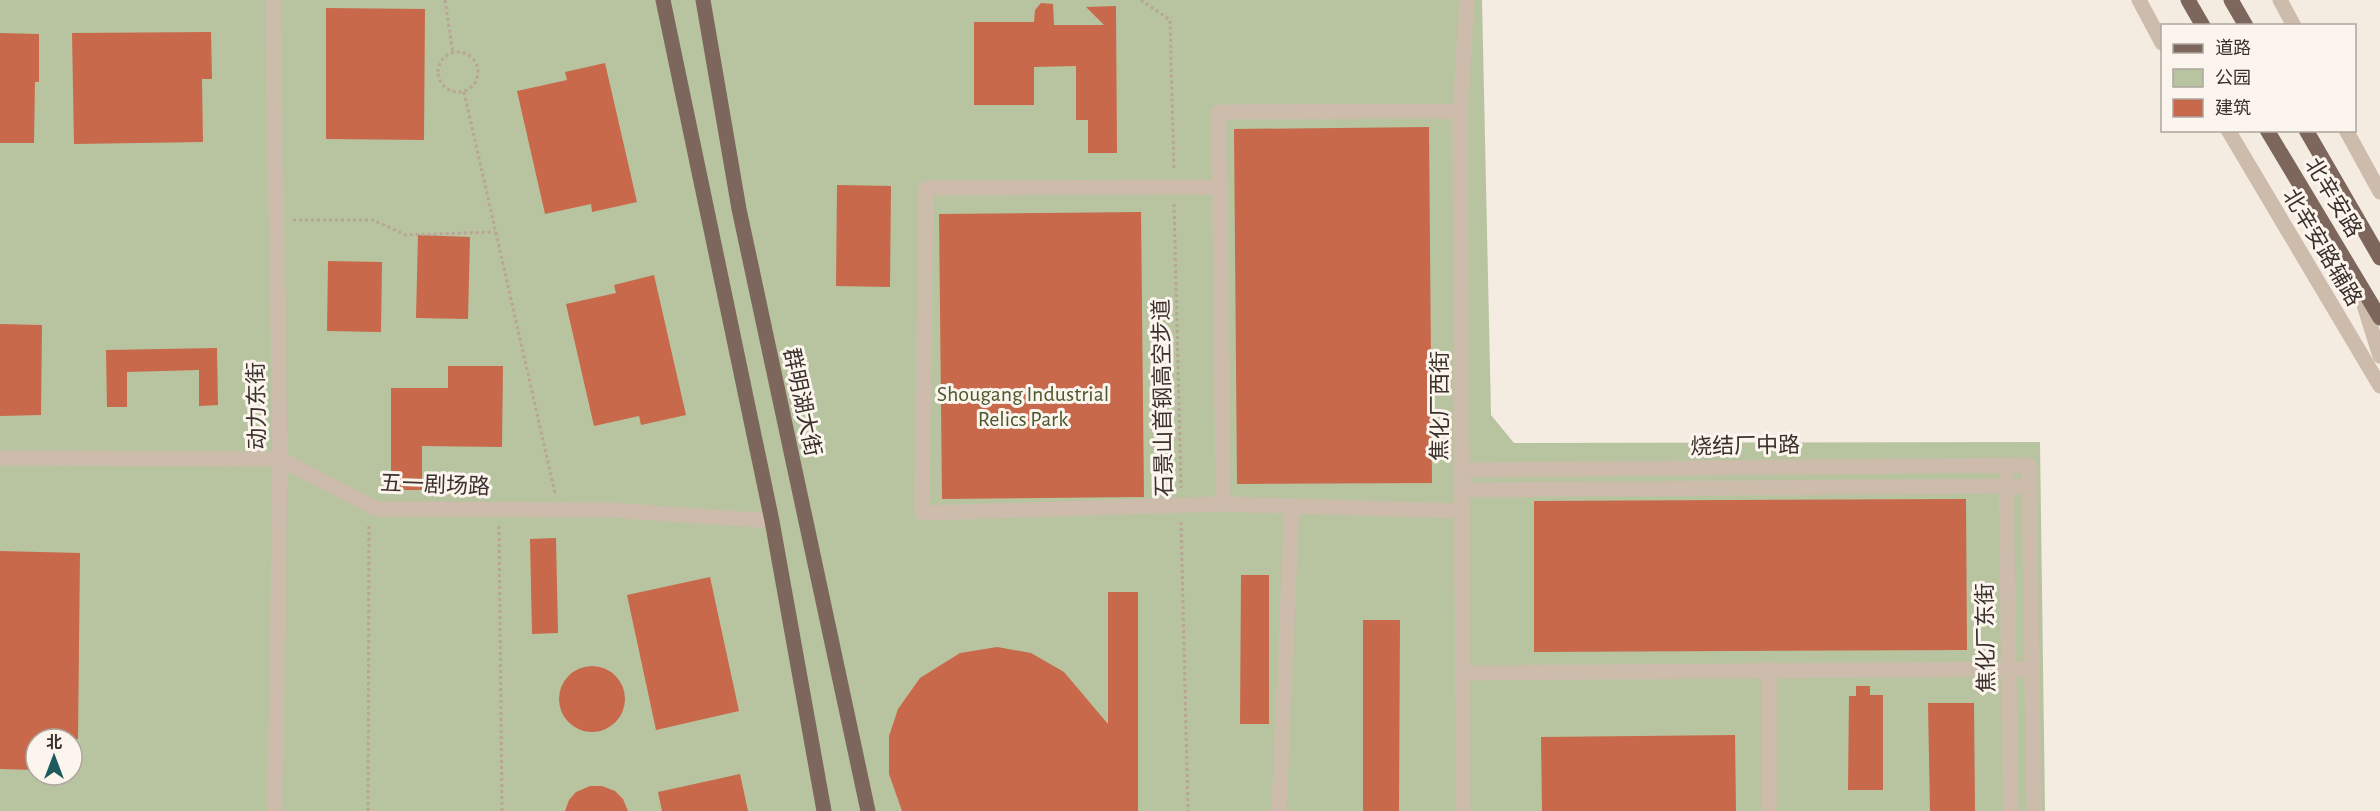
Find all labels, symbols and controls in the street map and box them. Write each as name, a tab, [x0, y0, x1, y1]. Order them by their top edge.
legend	[2161, 24, 2356, 132]
text: 道路	[2215, 38, 2251, 58]
text: 公园	[2215, 69, 2251, 88]
text: 建筑	[2215, 98, 2251, 118]
street label: 北辛安路	[2301, 154, 2366, 241]
street label: 北辛安路辅路	[2279, 185, 2366, 310]
street label: 石景山首钢高空步道	[1149, 299, 1176, 497]
street label: 群明湖大街	[780, 346, 825, 458]
street label: 焦化厂西街	[1428, 351, 1451, 461]
street label: 动力东街	[244, 362, 269, 450]
park label: Shougang Industrial Relics Park	[937, 383, 1109, 430]
street label: 烧结厂中路	[1690, 433, 1800, 458]
street label: 五一剧场路	[380, 471, 490, 498]
street label: 焦化厂东街	[1973, 583, 1998, 693]
north arrow	[24, 727, 84, 787]
text: 北	[46, 734, 62, 751]

